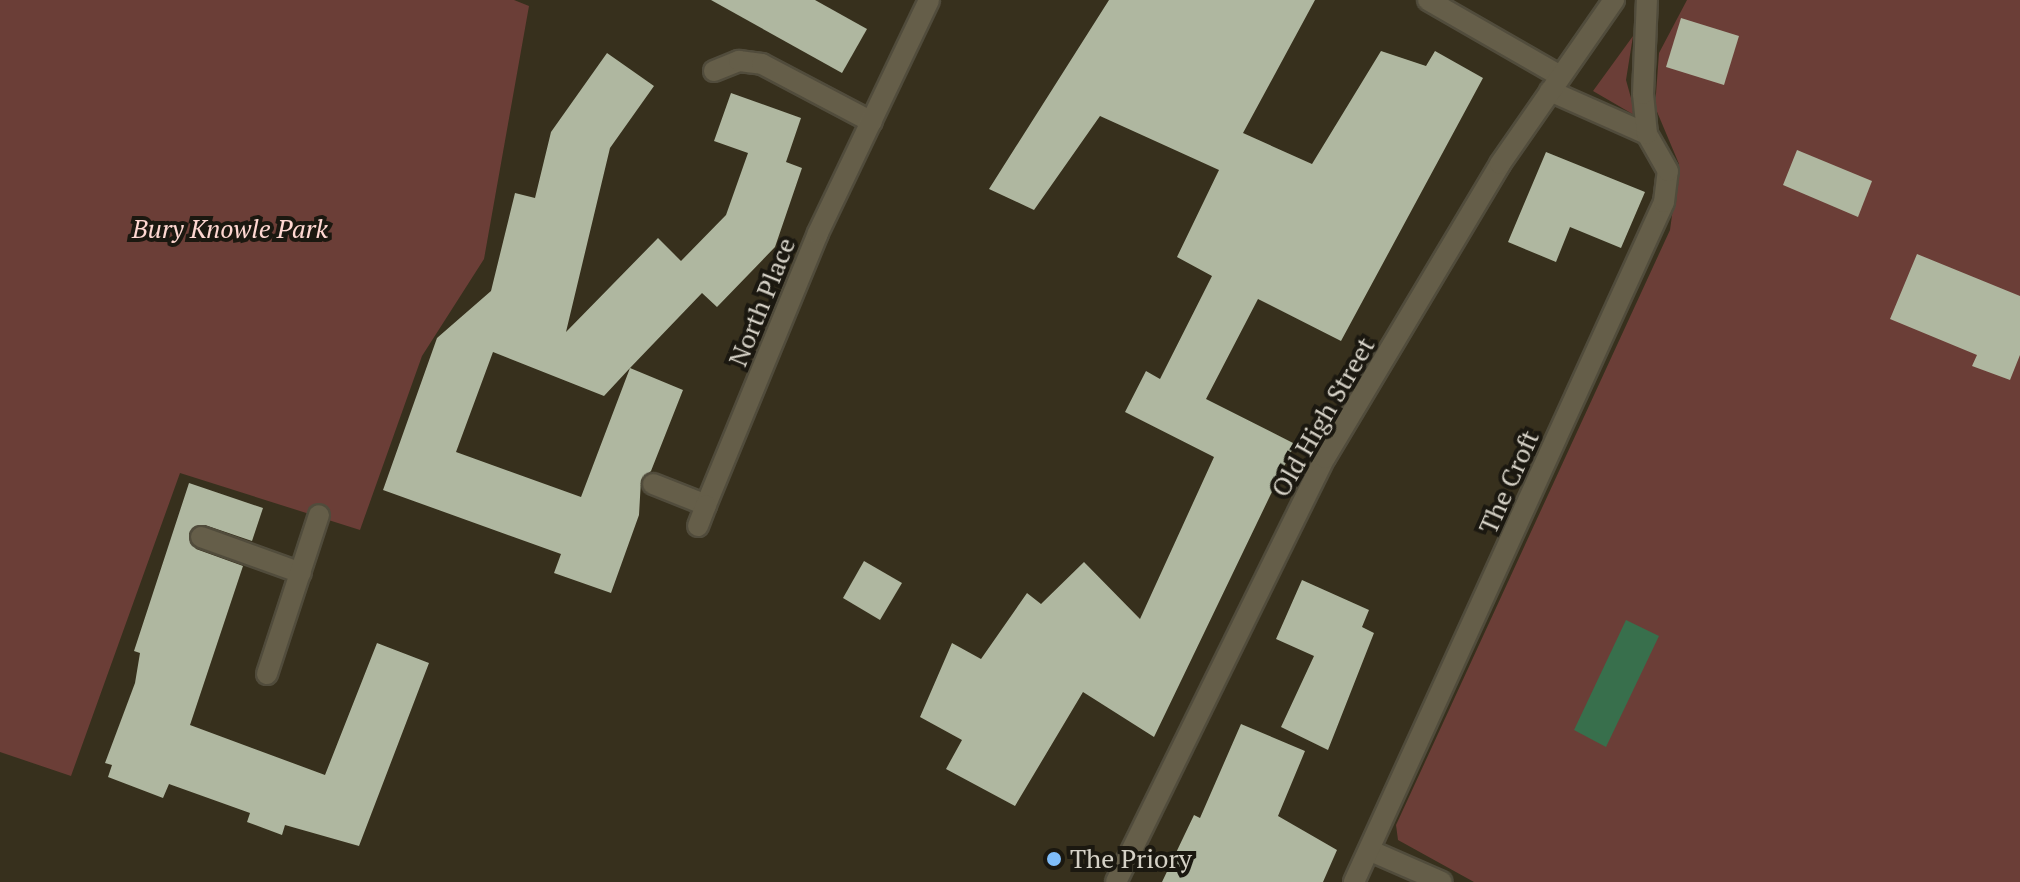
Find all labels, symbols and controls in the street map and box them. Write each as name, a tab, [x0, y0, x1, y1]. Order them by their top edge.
park label: Bury Knowle Park	[132, 213, 328, 245]
street label: North Place	[722, 233, 802, 371]
street label: Old High Street	[1265, 332, 1381, 502]
street label: The Croft	[1472, 425, 1546, 539]
place label: The Priory	[1070, 843, 1192, 875]
marker: The Priory	[1045, 850, 1063, 868]

